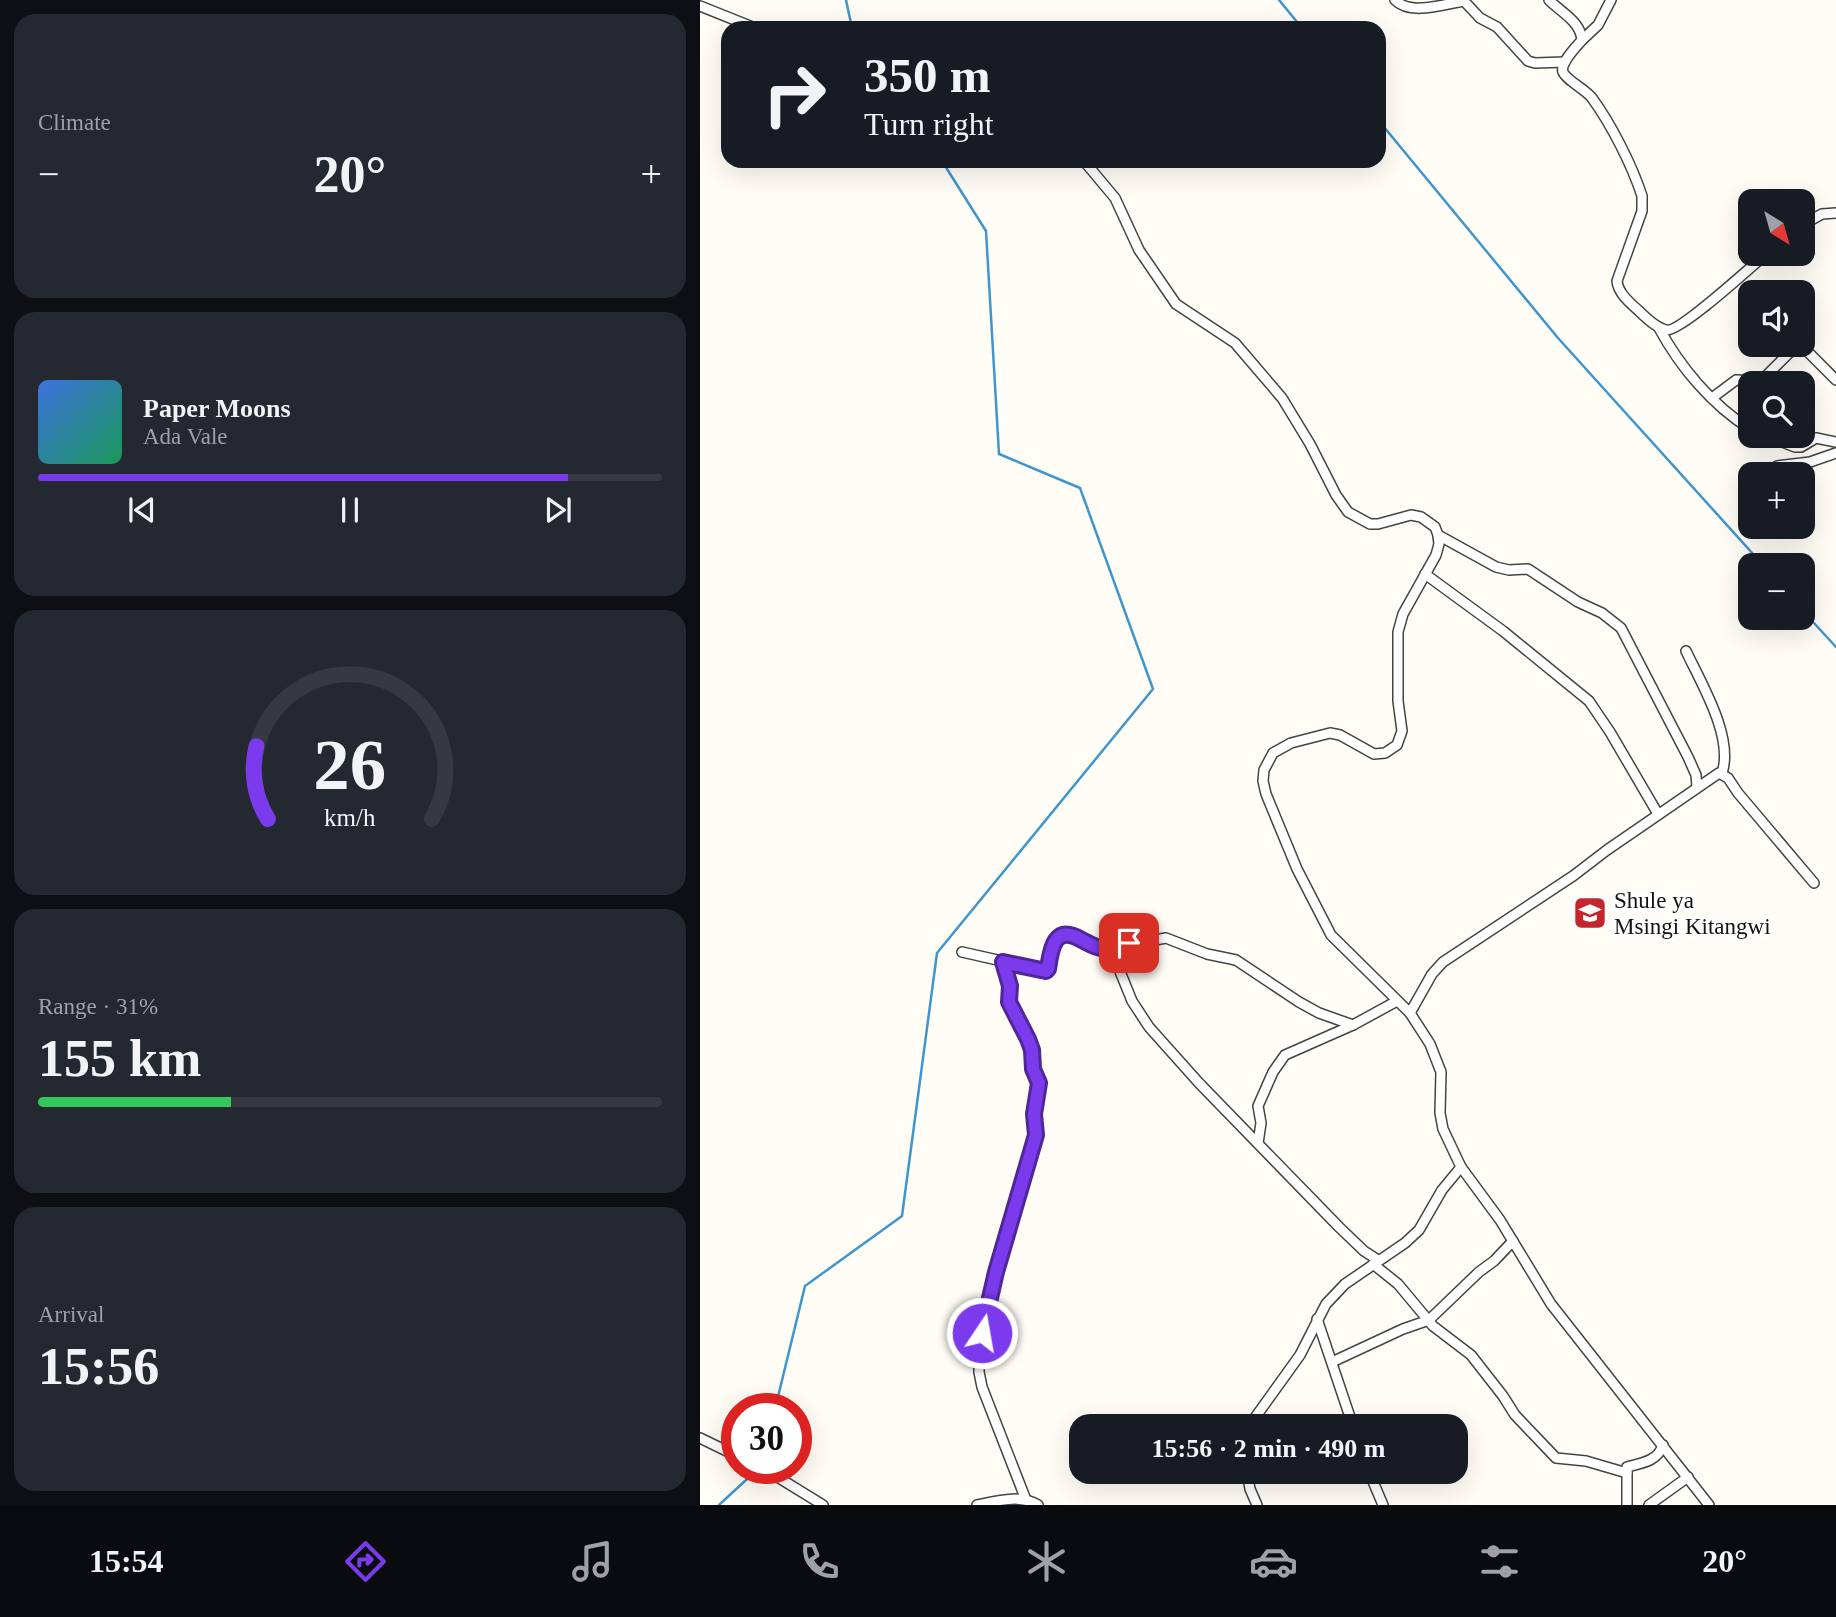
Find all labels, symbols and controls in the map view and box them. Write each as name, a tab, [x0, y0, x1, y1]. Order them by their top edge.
text: 350 m	[864, 48, 991, 103]
icon: right	[749, 49, 840, 140]
text: Turn right	[864, 106, 994, 142]
text: Climate	[38, 110, 111, 135]
text: 20°	[314, 146, 386, 203]
text: −	[38, 153, 59, 195]
text: +	[641, 153, 662, 195]
north arrow	[1738, 189, 1815, 266]
map controls	[1738, 189, 1815, 630]
button: sound	[1738, 280, 1815, 357]
button: search	[1738, 371, 1815, 448]
text: Paper Moons	[143, 394, 291, 423]
text: Ada Vale	[143, 424, 228, 449]
button: +	[1738, 462, 1815, 539]
icon: previous	[123, 491, 161, 529]
icon: pause	[331, 491, 369, 529]
icon: next	[539, 491, 577, 529]
button: −	[1738, 553, 1815, 630]
text: 26	[314, 724, 386, 805]
text: km/h	[324, 803, 376, 830]
place label: Shule ya Msingi Kitangwi	[1614, 888, 1771, 939]
school or university icon: Shule ya Msingi Kitangwi	[1571, 894, 1609, 932]
pin	[1099, 913, 1159, 973]
icon: arrive	[1110, 924, 1148, 962]
text: Range · 31%	[38, 994, 158, 1019]
text: 155 km	[38, 1030, 201, 1087]
position arrow	[945, 1296, 1019, 1370]
text: Arrival	[38, 1302, 104, 1327]
text: 15:56	[38, 1338, 159, 1395]
speed limit sign: 30	[721, 1393, 812, 1484]
text: 15:56 · 2 min · 490 m	[1152, 1434, 1386, 1463]
icon: directions	[341, 1537, 390, 1586]
icon: music	[568, 1537, 617, 1586]
icon: phone	[795, 1537, 844, 1586]
icon: climate	[1022, 1537, 1071, 1586]
icon: car	[1249, 1537, 1298, 1586]
icon: filters	[1475, 1537, 1524, 1586]
text: 15:54	[89, 1543, 164, 1579]
text: 20°	[1702, 1543, 1747, 1579]

